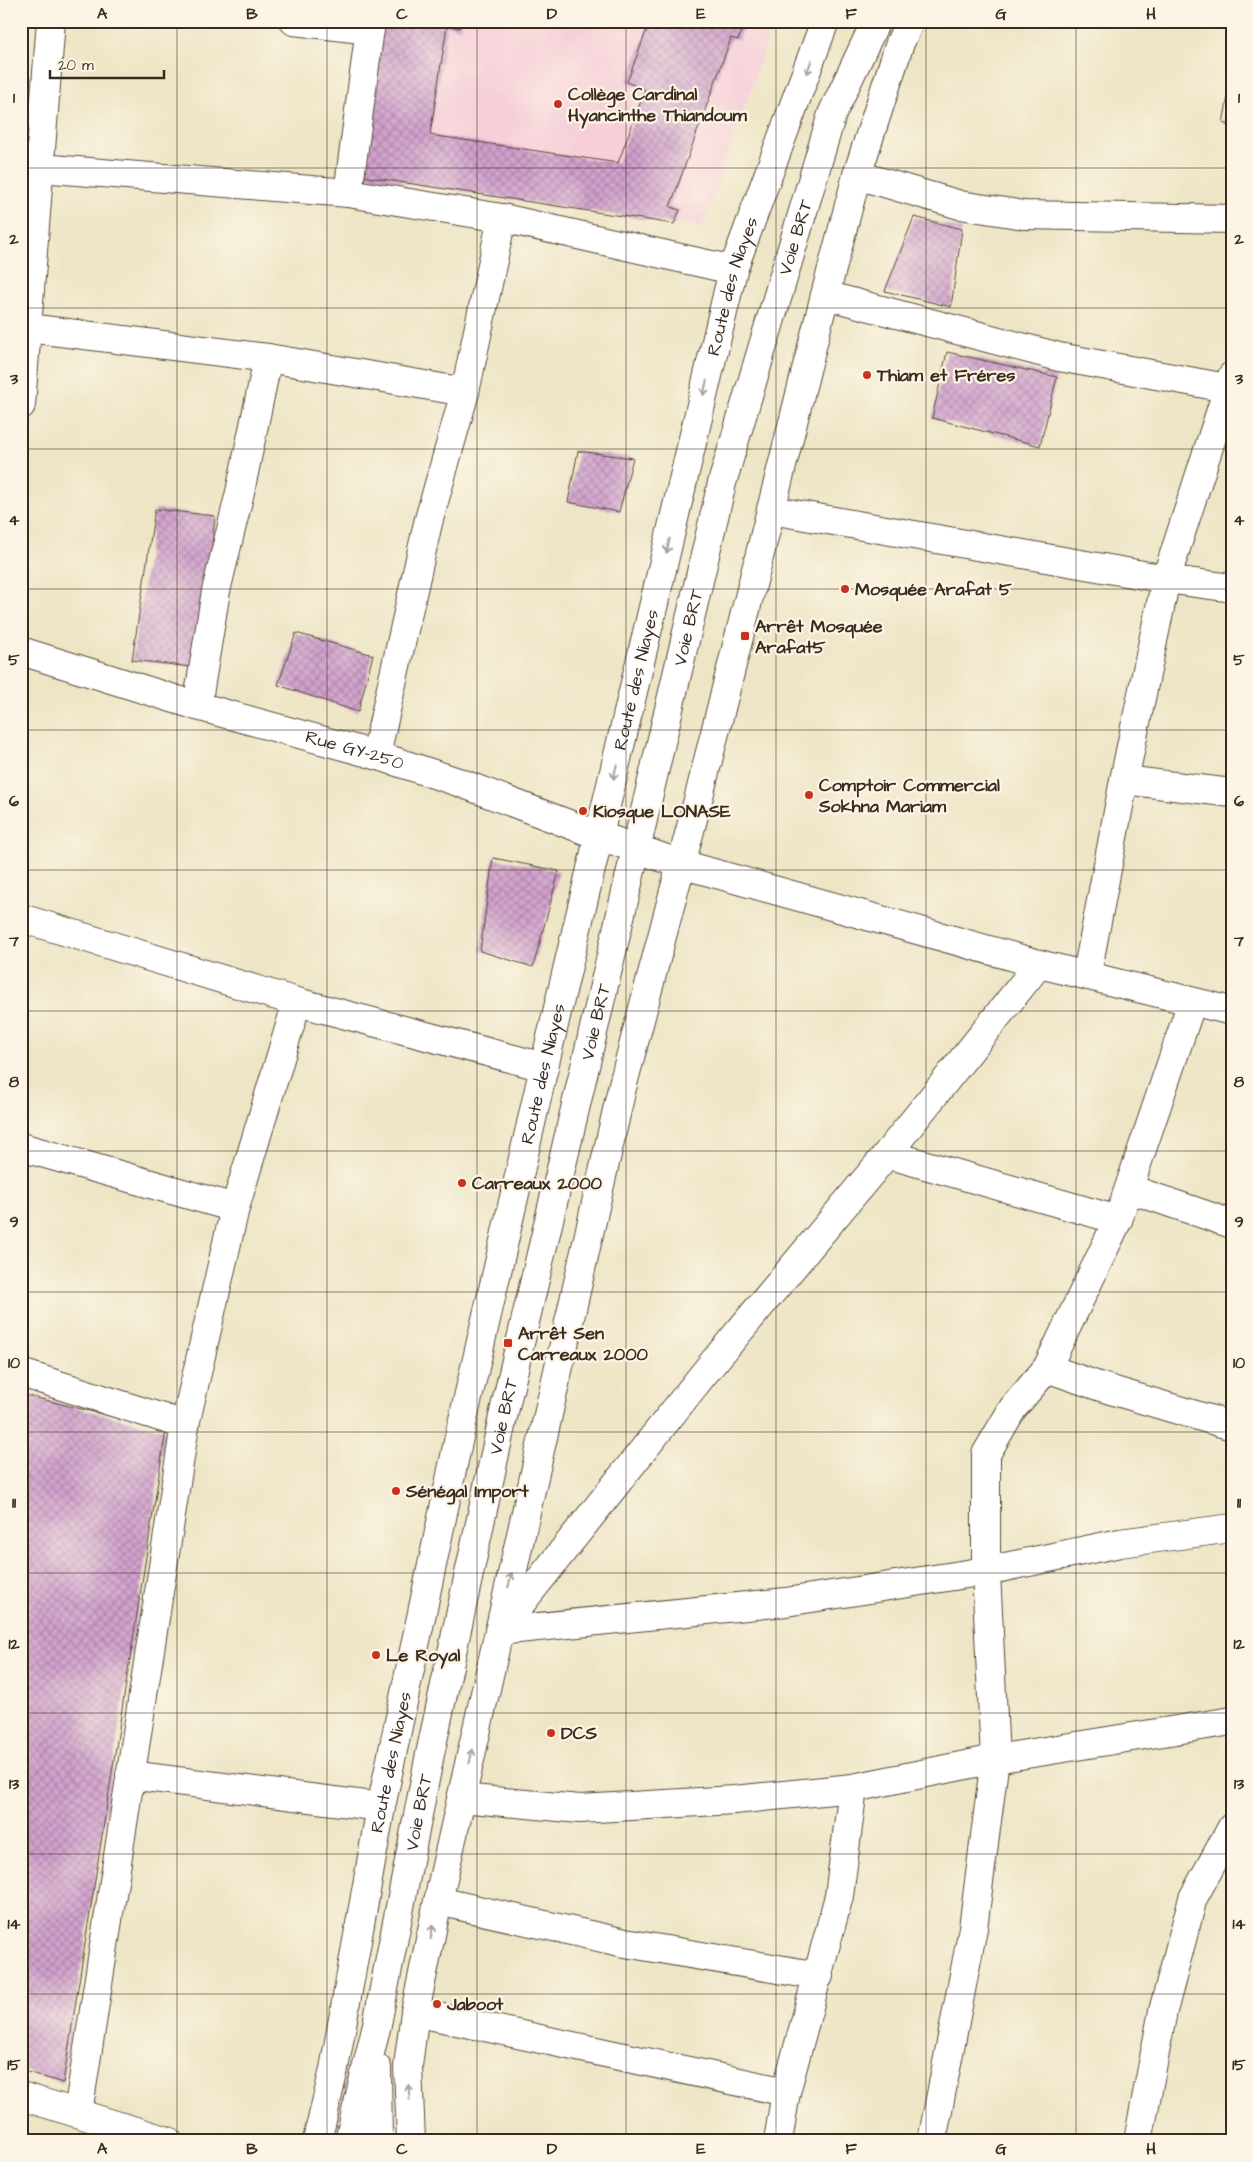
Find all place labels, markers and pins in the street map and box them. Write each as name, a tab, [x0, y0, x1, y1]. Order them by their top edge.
place label: Collège Cardinal Hyancinthe Thiandoum	[568, 82, 748, 129]
marker: Collège Cardinal Hyancinthe Thiandoum	[552, 98, 564, 110]
place label: Thiam et Fréres	[876, 363, 1015, 388]
marker: Thiam et Fréres	[861, 369, 873, 381]
place label: Mosquée Arafat 5	[855, 577, 1012, 602]
marker: Mosquée Arafat 5	[839, 583, 851, 595]
place label: Arrêt Mosquée Arafat5	[755, 614, 883, 660]
marker: Arrêt Mosquée Arafat5	[739, 630, 751, 642]
place label: Comptoir Commercial Sokhna Mariam	[818, 773, 1000, 819]
marker: Comptoir Commercial Sokhna Mariam	[803, 789, 815, 801]
place label: Kiosque LONASE	[593, 799, 731, 824]
marker: Kiosque LONASE	[577, 805, 589, 817]
place label: Carreaux 2000	[472, 1171, 602, 1196]
marker: Carreaux 2000	[456, 1177, 468, 1189]
place label: Arrêt Sen Carreaux 2000	[518, 1321, 648, 1367]
marker: Arrêt Sen Carreaux 2000	[502, 1337, 514, 1349]
place label: Sénégal Import	[405, 1479, 529, 1505]
marker: Sénégal Import	[390, 1485, 402, 1497]
place label: Le Royal	[386, 1643, 460, 1669]
marker: Le Royal	[370, 1649, 382, 1661]
place label: DCS	[561, 1721, 597, 1746]
marker: DCS	[545, 1727, 557, 1739]
place label: Jaboot	[446, 1992, 504, 2017]
marker: Jaboot	[431, 1998, 443, 2010]

